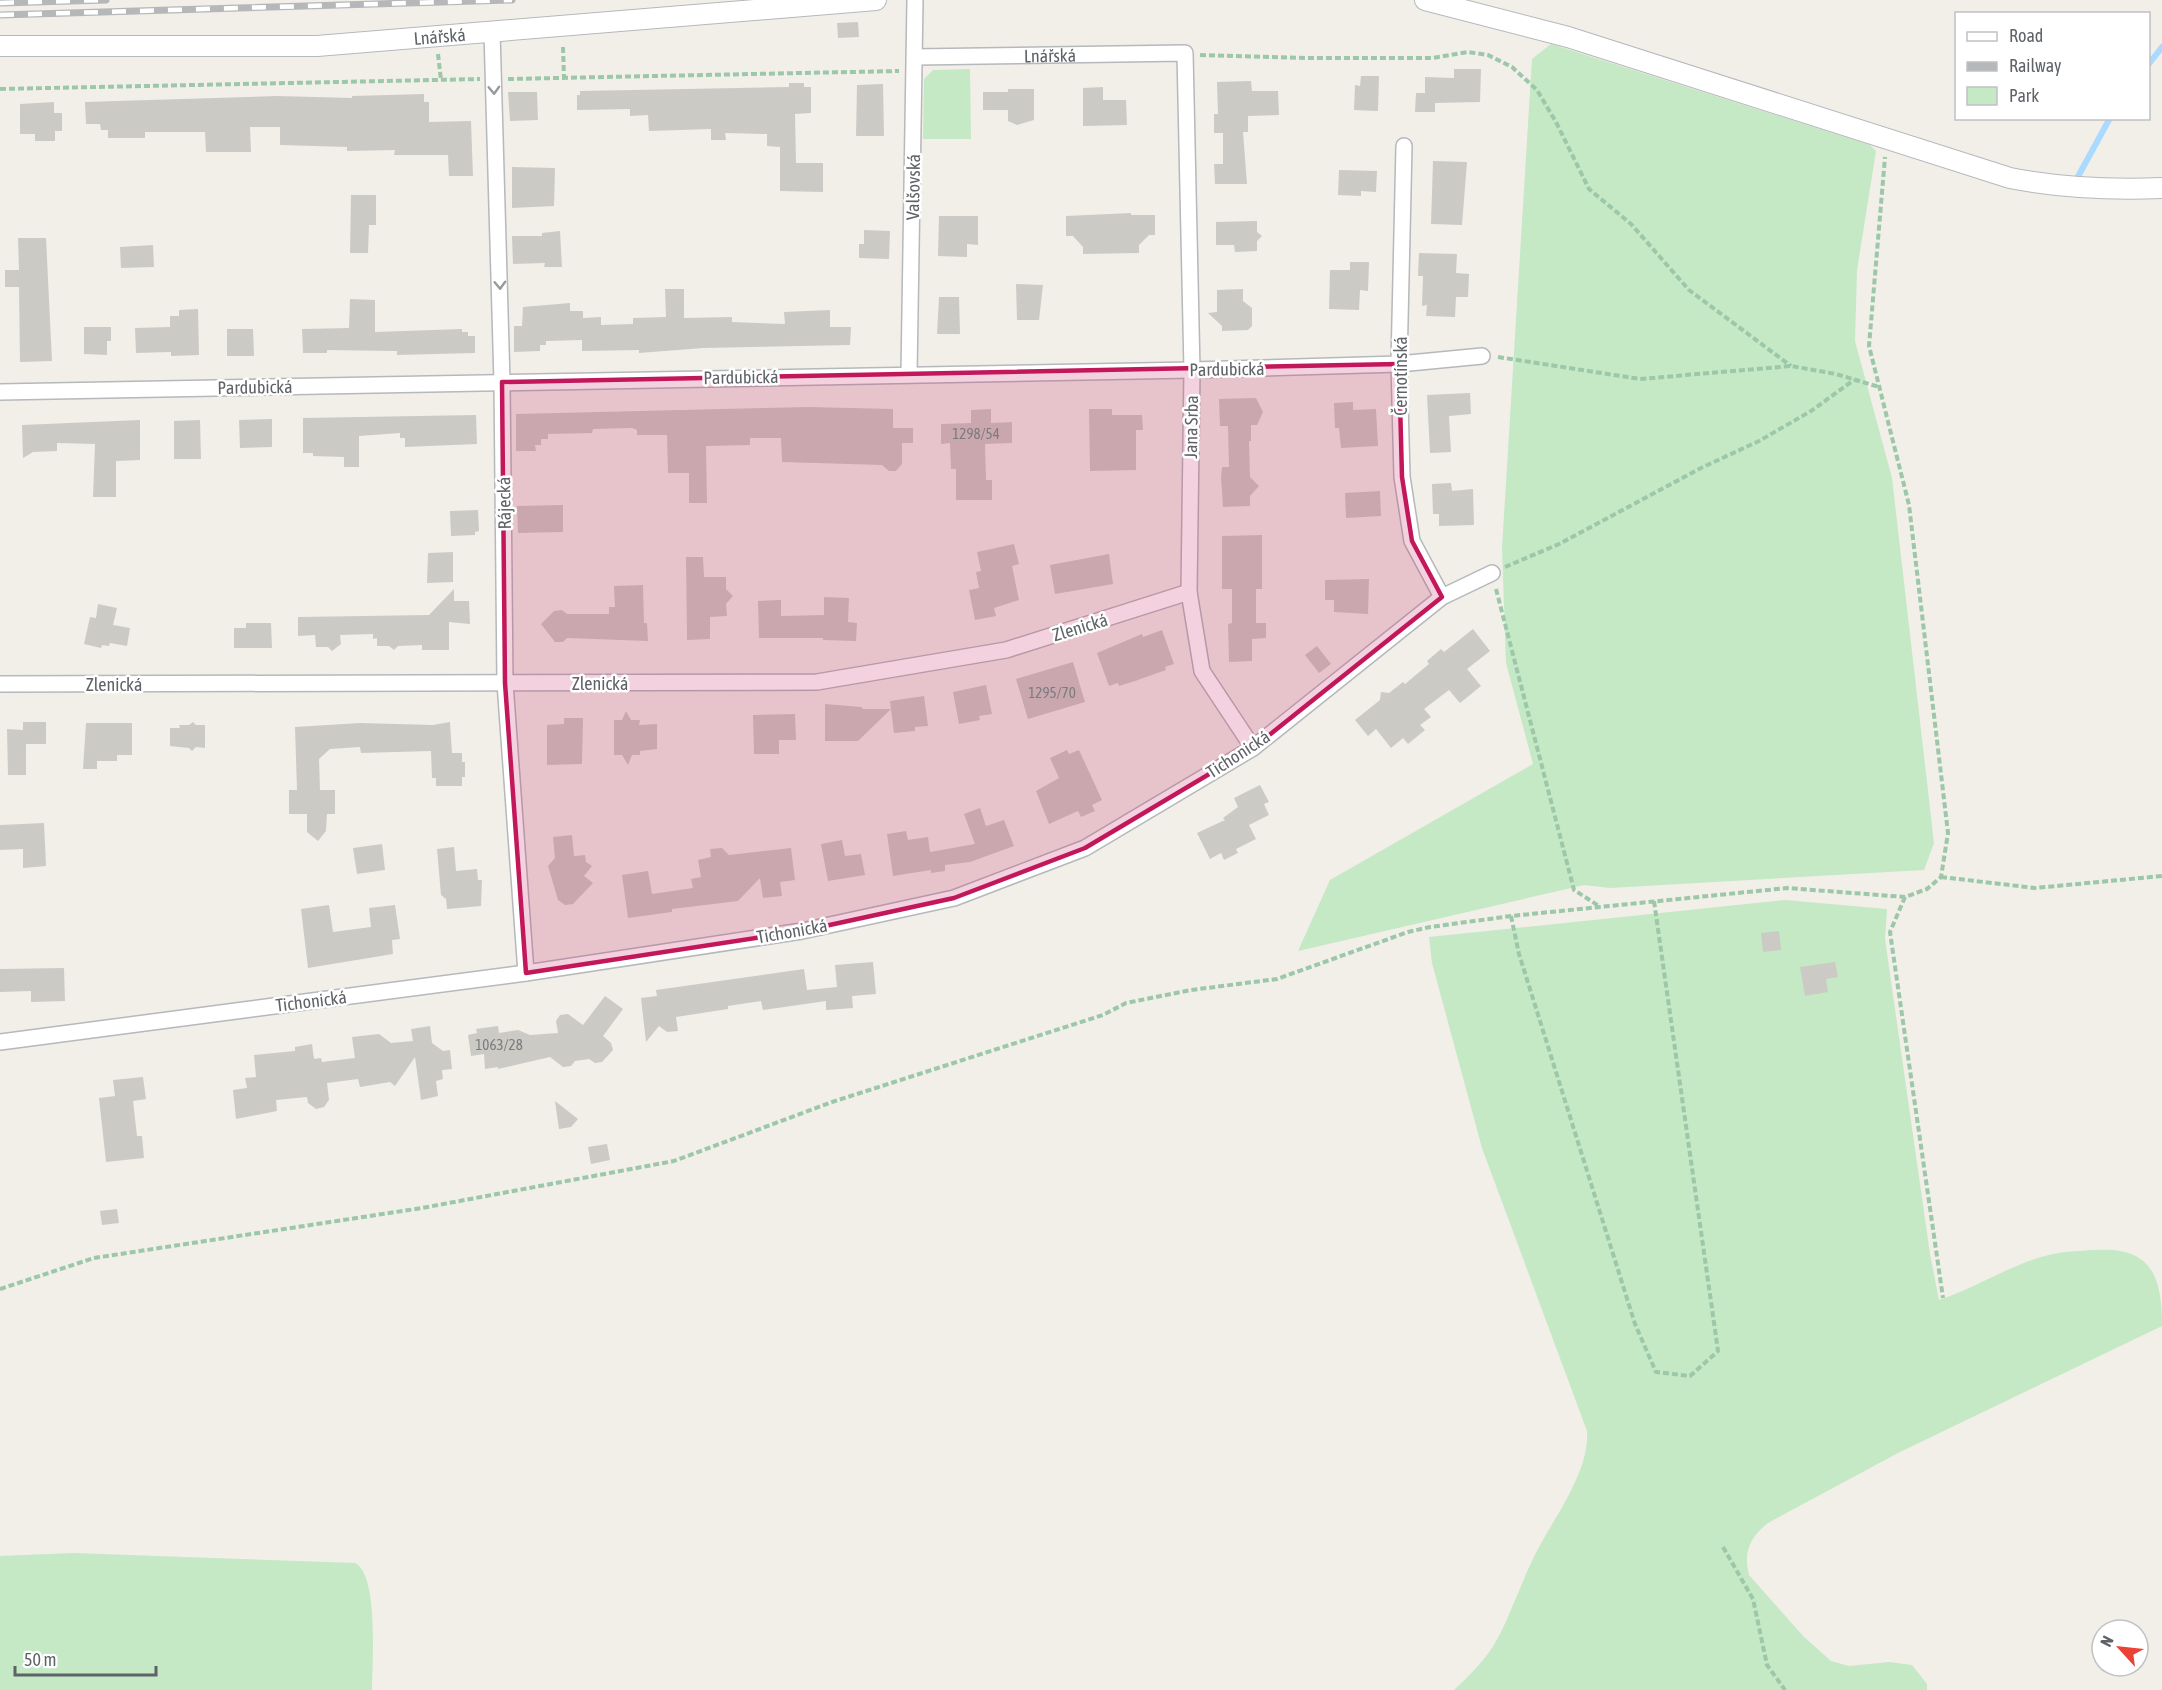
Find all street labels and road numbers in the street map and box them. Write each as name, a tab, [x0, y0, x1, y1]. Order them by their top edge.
street label: Lnářská	[413, 23, 466, 49]
street label: Lnářská	[1024, 44, 1076, 66]
street label: Valšovská	[902, 154, 924, 220]
street label: Černotínská	[1390, 336, 1411, 416]
street label: Pardubická	[1189, 358, 1265, 380]
street label: Pardubická	[703, 366, 779, 388]
street label: Pardubická	[217, 376, 293, 398]
street label: Jana Srba	[1180, 395, 1202, 459]
street label: Rájecká	[493, 477, 515, 529]
street label: Zlenická	[1050, 609, 1110, 645]
street label: Zlenická	[572, 673, 628, 694]
street label: Zlenická	[86, 674, 142, 695]
street label: Tichonická	[1202, 726, 1274, 782]
street label: Tichonická	[755, 914, 829, 948]
street label: Tichonická	[274, 986, 348, 1016]

